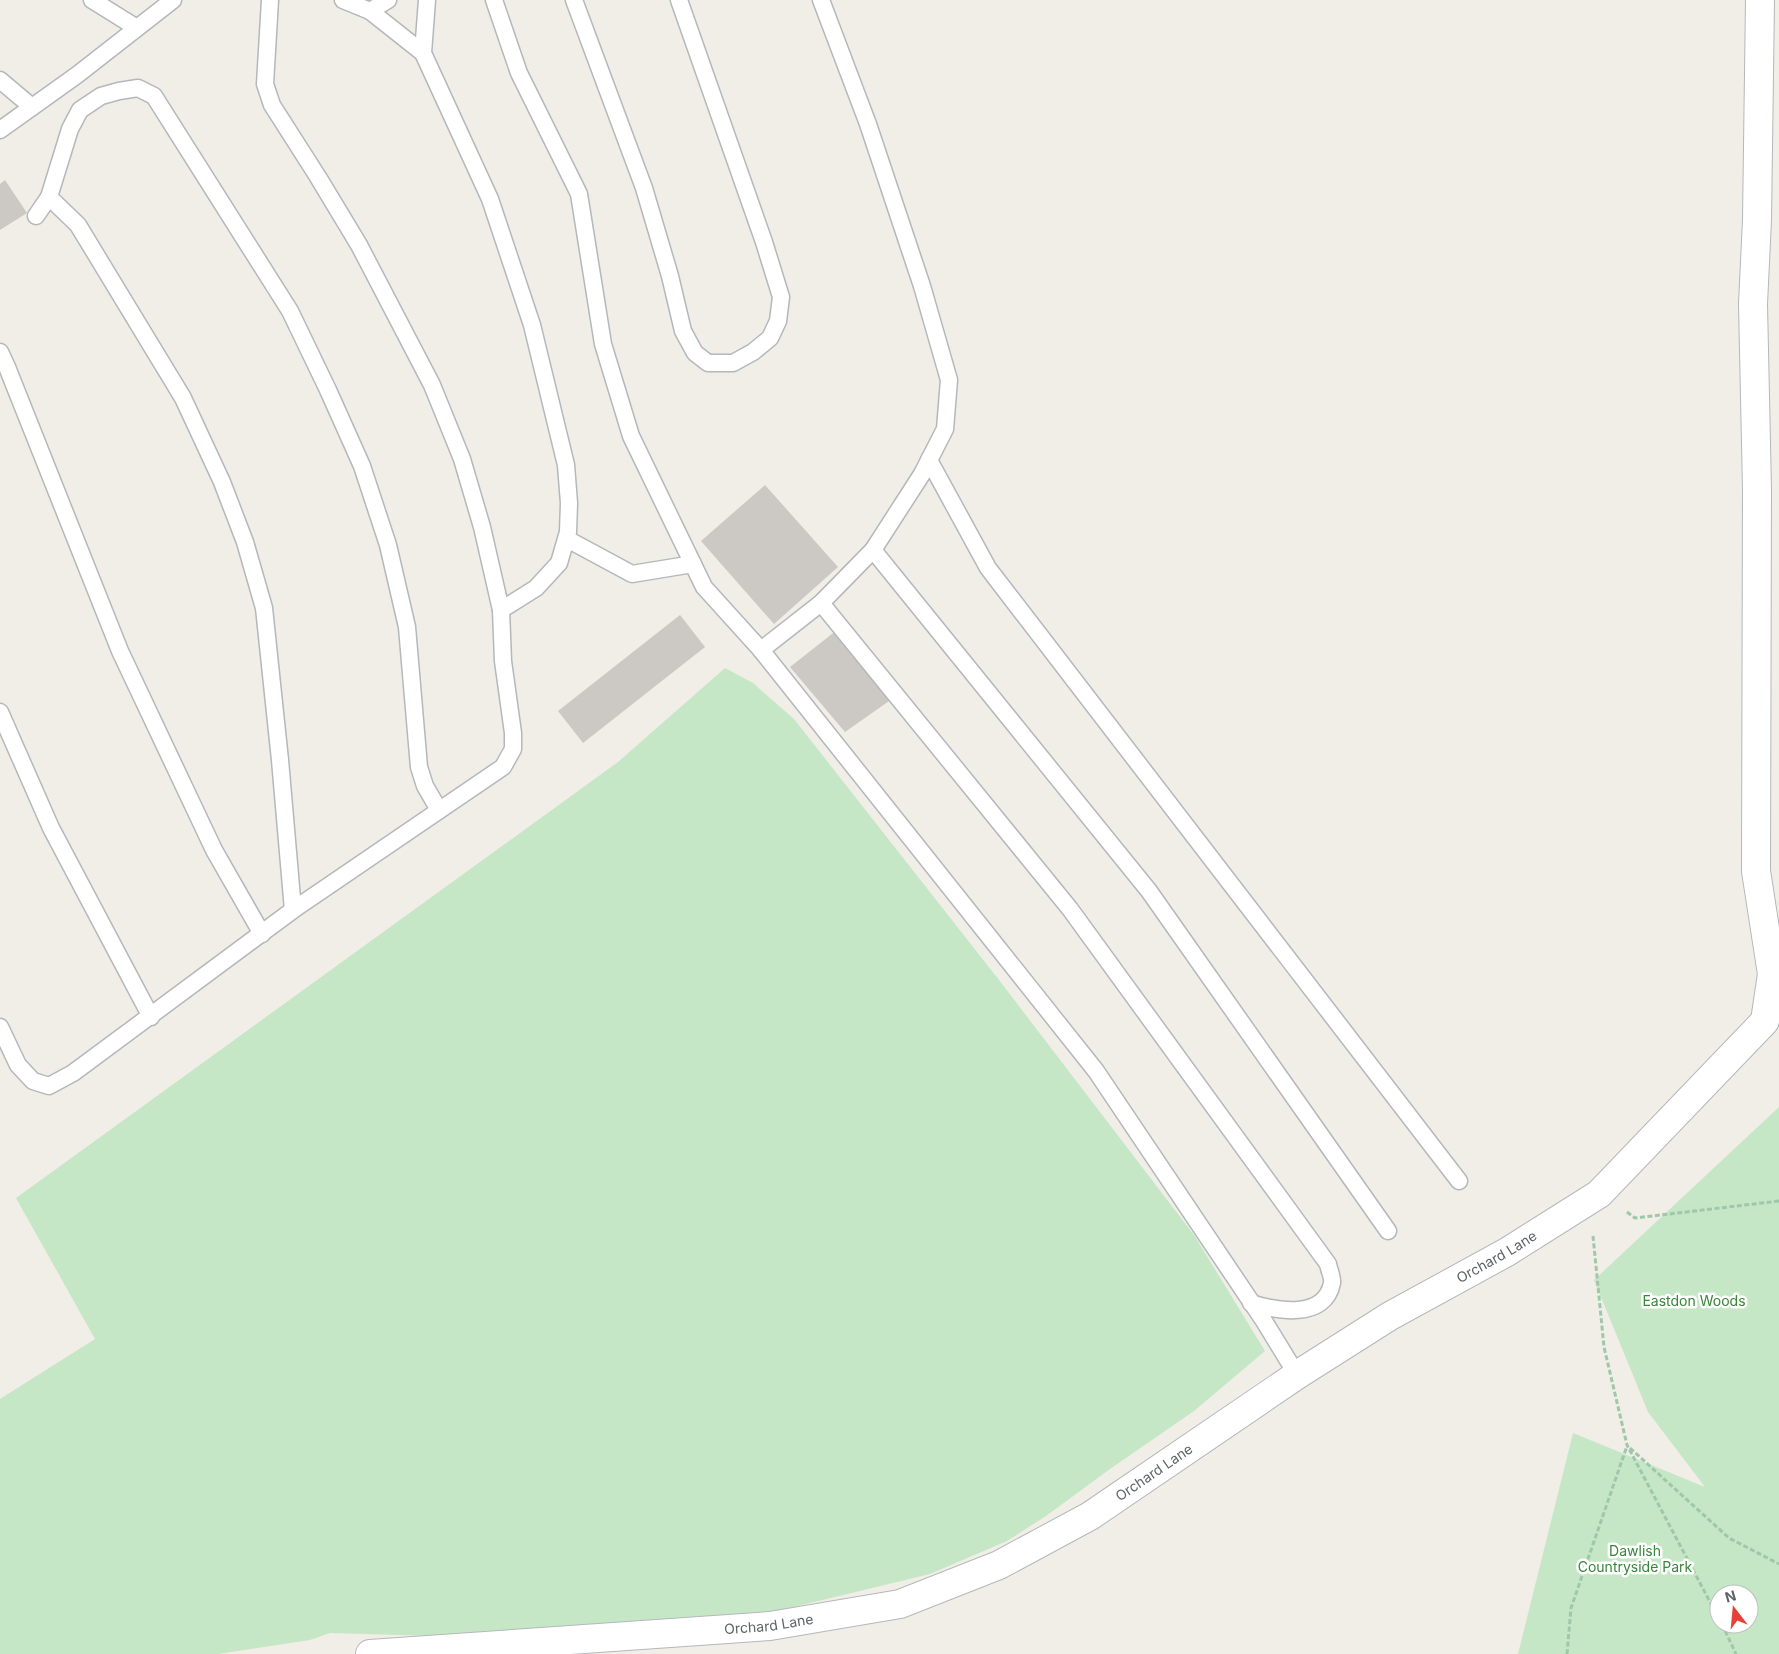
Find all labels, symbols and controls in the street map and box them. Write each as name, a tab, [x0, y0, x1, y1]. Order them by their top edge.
street label: Orchard Lane	[1453, 1227, 1539, 1286]
park label: Eastdon Woods	[1642, 1292, 1746, 1309]
street label: Orchard Lane	[1112, 1440, 1196, 1504]
park label: Dawlish Countryside Park	[1578, 1542, 1693, 1575]
north arrow	[1709, 1584, 1759, 1634]
text: N	[1723, 1586, 1738, 1606]
street label: Orchard Lane	[724, 1610, 815, 1637]

